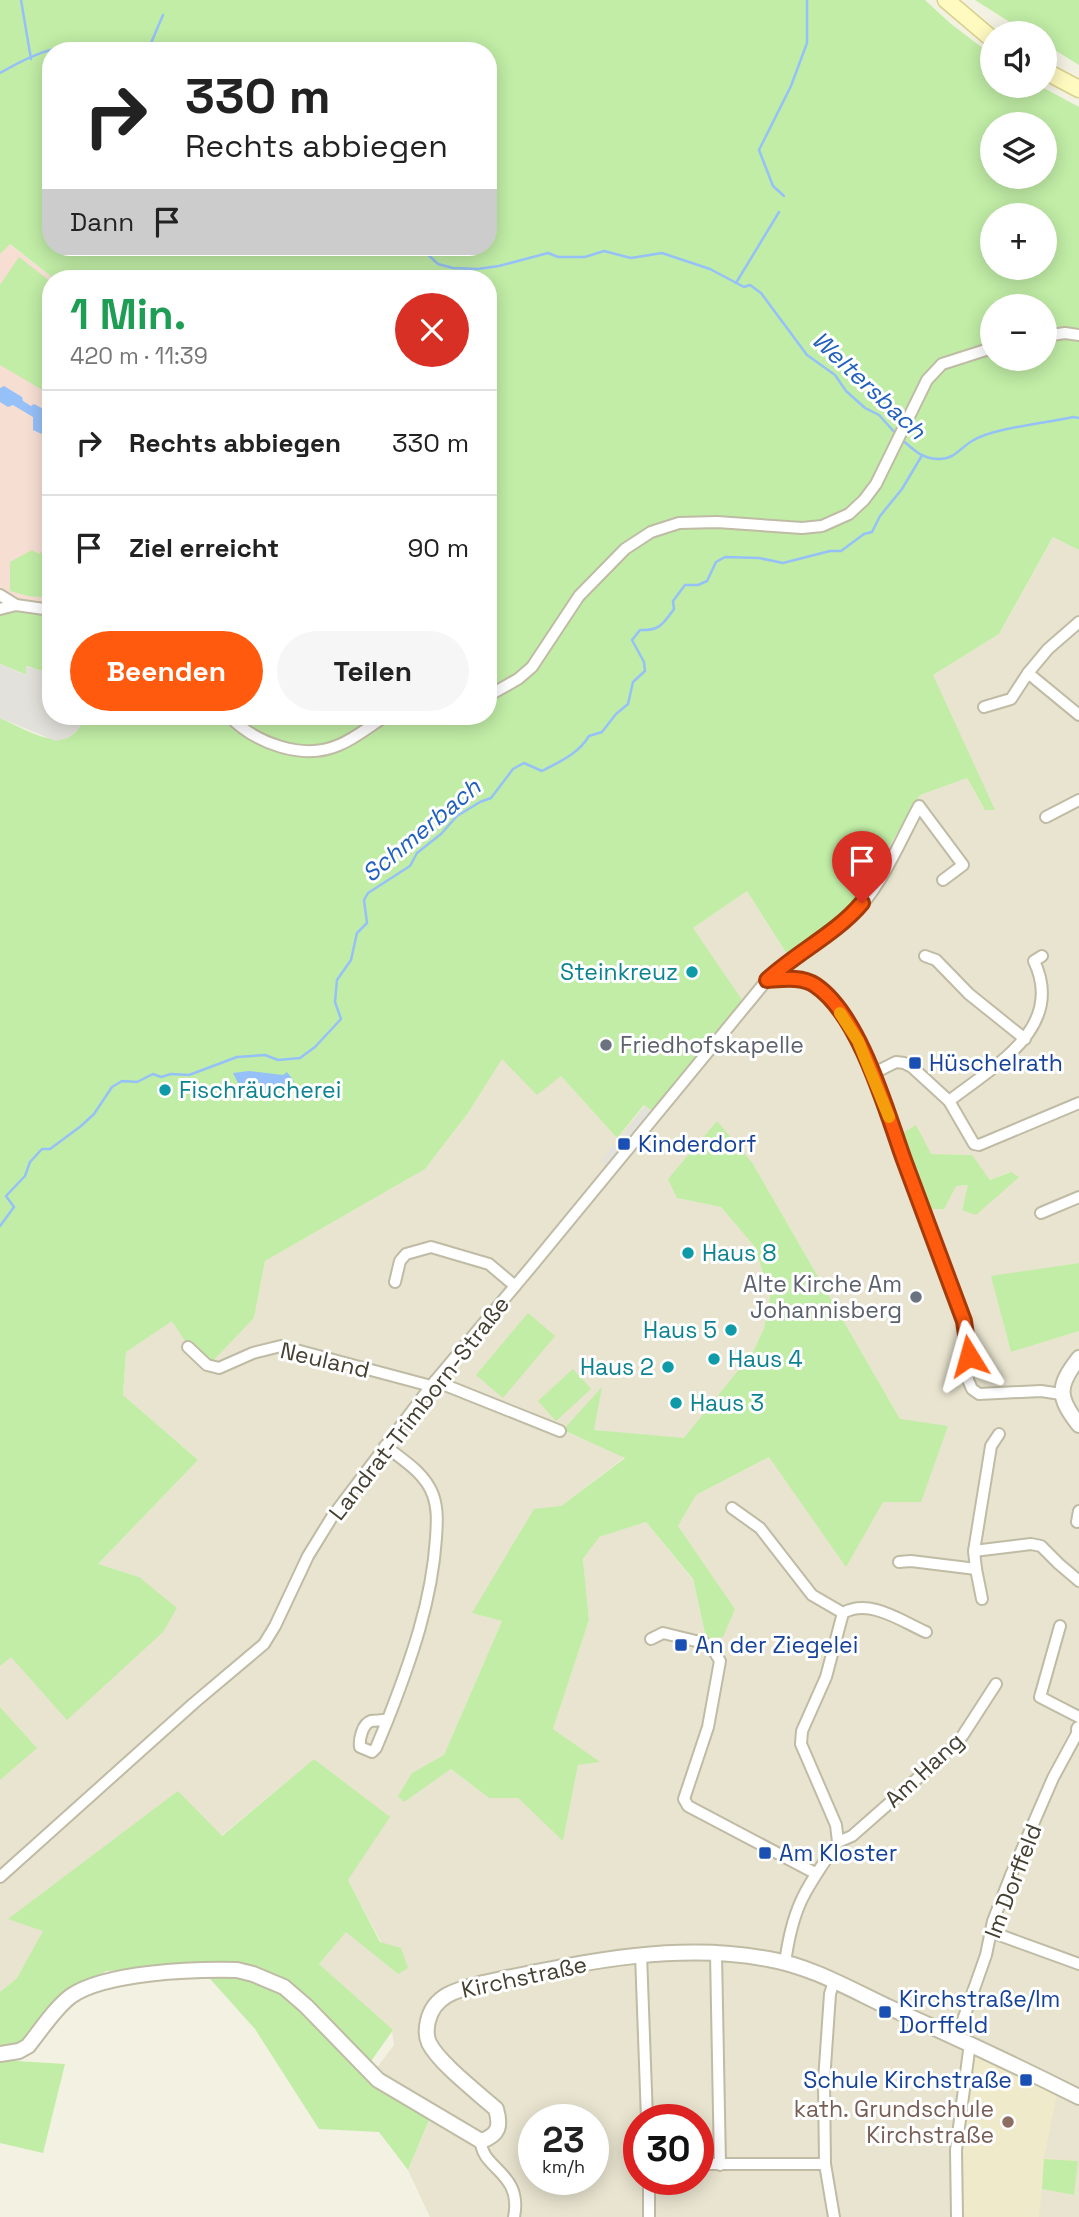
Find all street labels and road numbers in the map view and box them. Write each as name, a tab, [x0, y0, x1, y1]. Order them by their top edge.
street label: Landrat-Trimborn-Straße	[322, 1290, 516, 1526]
street label: Neuland	[277, 1335, 373, 1385]
street label: Am Hang	[878, 1726, 970, 1814]
street label: Im Dorffeld	[977, 1819, 1049, 1943]
street label: Kirchstraße	[458, 1949, 590, 2005]

